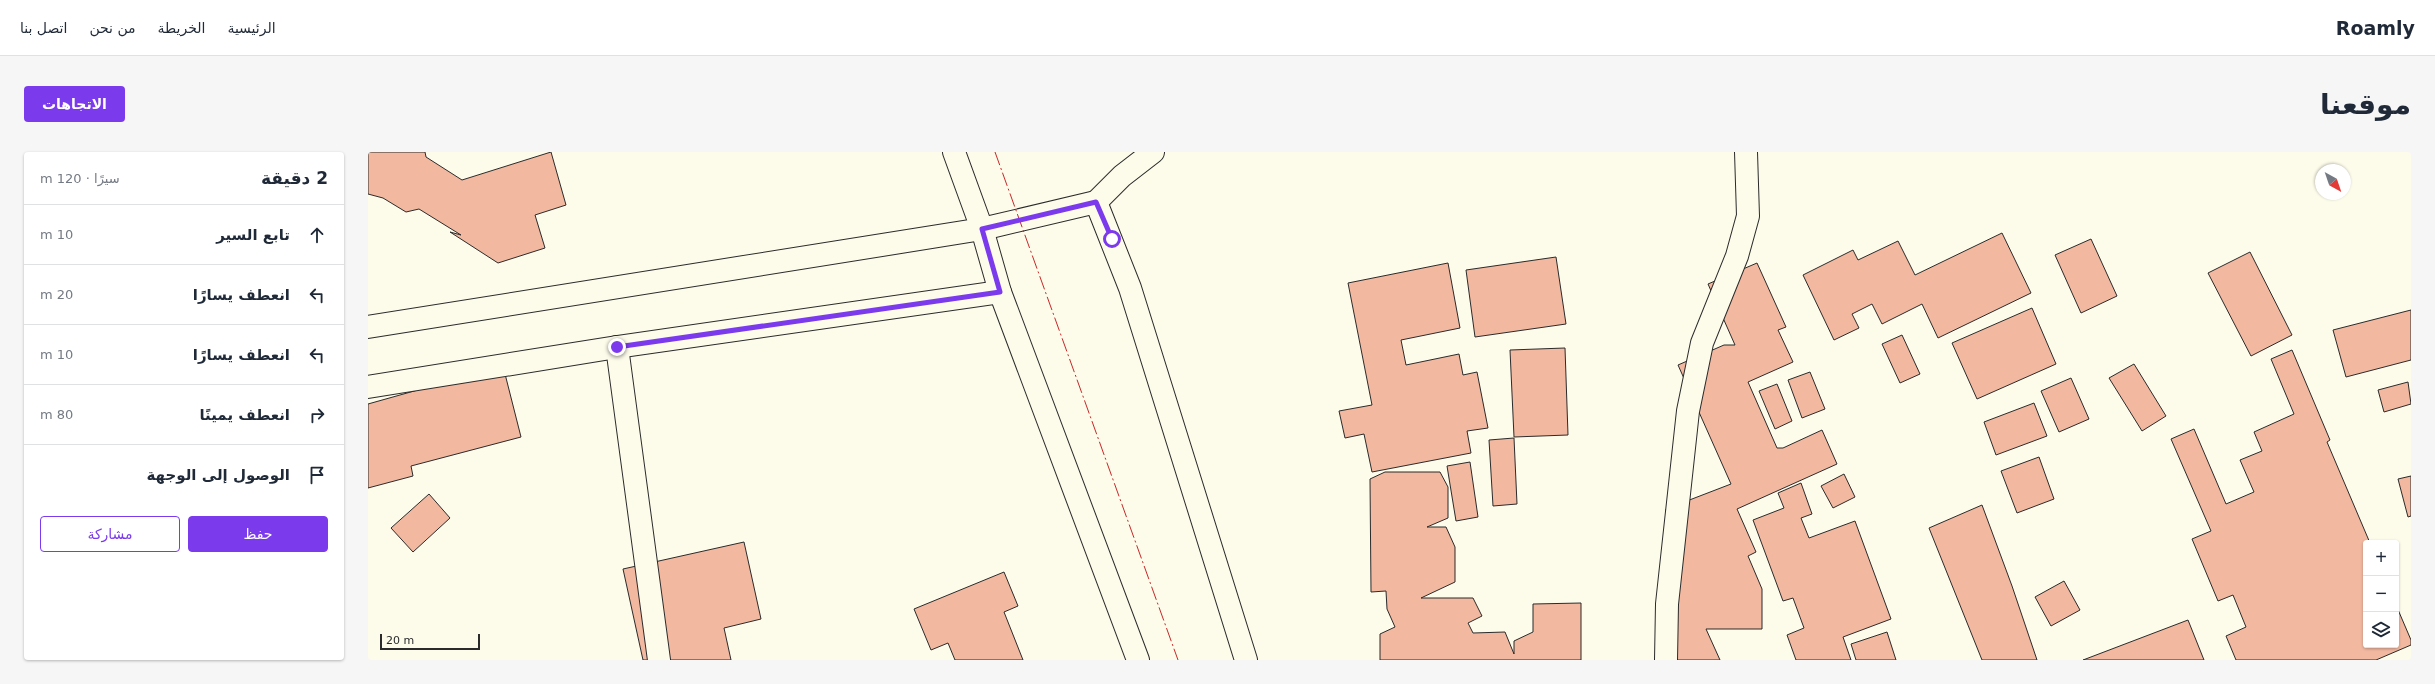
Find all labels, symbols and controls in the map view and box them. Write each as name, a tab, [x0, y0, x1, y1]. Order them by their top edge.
text: Roamly	[2336, 17, 2415, 39]
text: اتصل بنا	[20, 20, 67, 36]
text: من نحن	[89, 20, 136, 36]
text: الخريطة	[158, 20, 205, 36]
text: الرئيسية	[227, 20, 276, 36]
button: الاتجاهات	[24, 86, 125, 122]
text: موقعنا	[2320, 88, 2411, 121]
north arrow	[2315, 164, 2351, 200]
text: 2 دقيقة	[261, 168, 328, 188]
text: سيرًا · 120 m	[40, 171, 120, 186]
icon: ahead	[306, 224, 328, 246]
text: تابع السير	[216, 226, 290, 244]
text: 10 m	[40, 227, 73, 242]
route start	[1103, 230, 1121, 248]
icon: left	[306, 284, 328, 306]
text: انعطف يسارًا	[193, 286, 290, 304]
text: 20 m	[40, 287, 73, 302]
route end	[608, 338, 626, 356]
icon: left	[306, 344, 328, 366]
text: انعطف يسارًا	[193, 346, 290, 364]
text: 10 m	[40, 347, 73, 362]
icon: right	[306, 404, 328, 426]
text: انعطف يمينًا	[199, 406, 290, 424]
text: 80 m	[40, 407, 73, 422]
icon: arrive	[306, 464, 328, 486]
text: الوصول إلى الوجهة	[147, 466, 290, 484]
button: مشاركة	[40, 516, 180, 552]
button: حفظ	[188, 516, 328, 552]
map controls	[2363, 540, 2399, 648]
button: +	[2363, 540, 2399, 576]
button: −	[2363, 576, 2399, 612]
button: layers	[2363, 612, 2399, 648]
scale bar	[380, 632, 480, 651]
text: 20 m	[386, 634, 414, 647]

